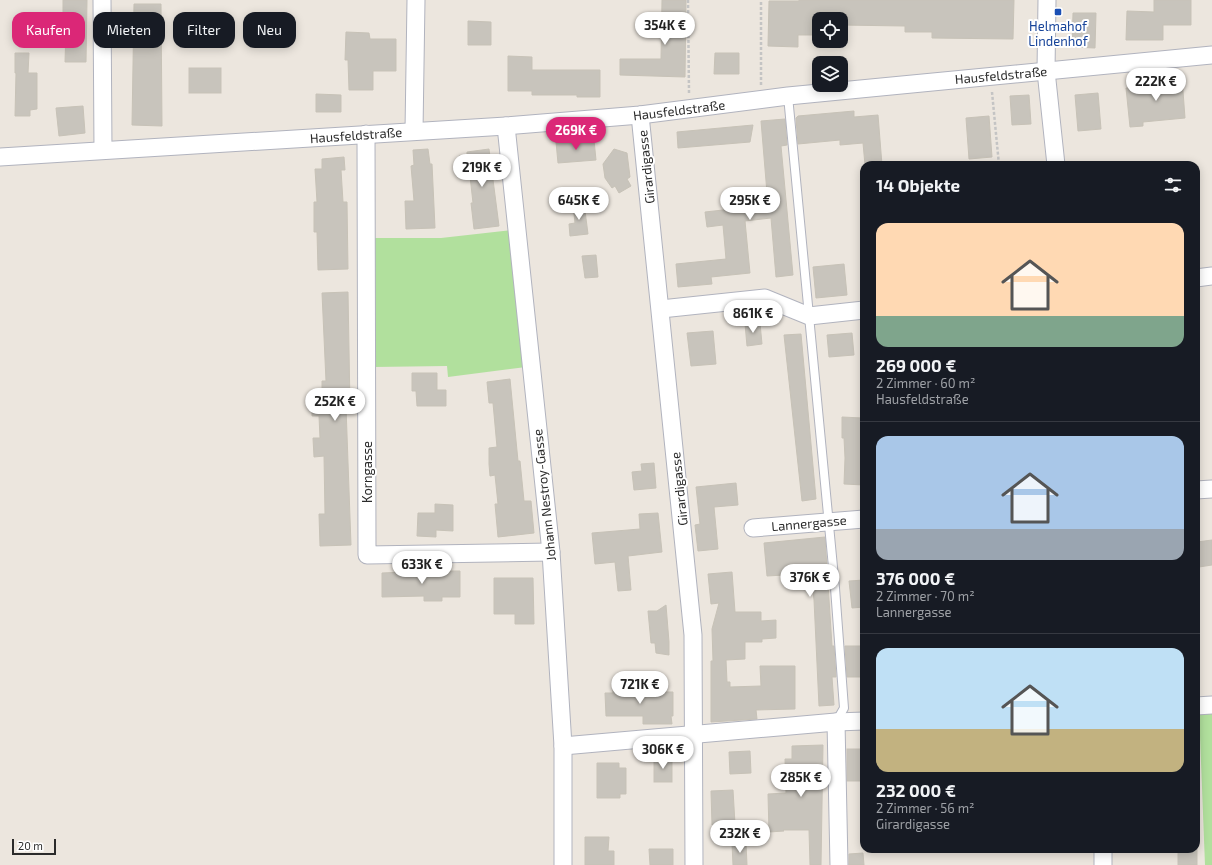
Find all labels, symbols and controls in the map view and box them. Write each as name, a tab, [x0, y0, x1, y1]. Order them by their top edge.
marker: Helmahof Lindenhof	[1053, 7, 1063, 17]
chip: Kaufen	[12, 12, 85, 48]
chip: Mieten	[93, 12, 165, 48]
chip: Filter	[173, 12, 235, 48]
chip: Neu	[243, 12, 296, 48]
pin: 354K €	[632, 12, 698, 46]
map controls	[812, 12, 848, 92]
button: locate	[812, 12, 848, 48]
text: 354K €	[644, 17, 686, 33]
place label: Helmahof Lindenhof	[1028, 18, 1089, 49]
button: layers	[812, 56, 848, 92]
street label: Hausfeldstraße	[954, 63, 1048, 87]
pin: 222K €	[1123, 68, 1189, 102]
text: 222K €	[1135, 73, 1177, 89]
street label: Hausfeldstraße	[632, 96, 726, 124]
pin: 269K €	[543, 117, 609, 151]
text: 269K €	[555, 122, 597, 138]
street label: Hausfeldstraße	[309, 124, 403, 146]
street label: Girardigasse	[634, 129, 658, 205]
pin: 219K €	[449, 154, 515, 188]
text: 219K €	[462, 159, 502, 175]
icon: filters	[1162, 174, 1184, 196]
text: 14 Objekte	[876, 175, 960, 195]
pin: 645K €	[546, 187, 612, 221]
pin: 295K €	[717, 187, 783, 221]
text: 645K €	[558, 192, 600, 208]
text: 295K €	[729, 192, 771, 208]
icon: home	[994, 249, 1066, 321]
pin: 861K €	[720, 300, 786, 334]
text: 861K €	[733, 305, 773, 321]
text: 269 000 €	[876, 355, 956, 375]
text: 2 Zimmer · 60 m²	[876, 375, 975, 391]
pin: 252K €	[302, 388, 368, 422]
text: Hausfeldstraße	[876, 391, 969, 407]
text: 252K €	[314, 393, 356, 409]
street label: Johann Nestroy-Gasse	[529, 428, 559, 562]
street label: Korngasse	[359, 441, 375, 503]
street label: Girardigasse	[667, 451, 691, 527]
icon: home	[994, 462, 1066, 534]
street label: Lannergasse	[771, 512, 847, 534]
pin: 633K €	[389, 551, 455, 585]
text: 633K €	[401, 556, 443, 572]
pin: 376K €	[777, 564, 843, 598]
text: 376 000 €	[876, 568, 955, 588]
text: 376K €	[789, 569, 831, 585]
text: 2 Zimmer · 70 m²	[876, 588, 975, 604]
text: Lannergasse	[876, 604, 952, 620]
pin: 721K €	[607, 671, 673, 705]
icon: home	[994, 674, 1066, 746]
text: 721K €	[620, 676, 660, 692]
pin: 306K €	[630, 736, 696, 770]
text: 306K €	[642, 741, 684, 757]
pin: 285K €	[768, 764, 834, 798]
text: 285K €	[780, 769, 822, 785]
text: 232 000 €	[876, 780, 956, 800]
text: 2 Zimmer · 56 m²	[876, 800, 974, 816]
text: Girardigasse	[876, 816, 950, 832]
pin: 232K €	[707, 820, 773, 854]
text: 232K €	[719, 825, 761, 841]
scale bar	[12, 837, 56, 856]
text: 20 m	[18, 839, 43, 852]

